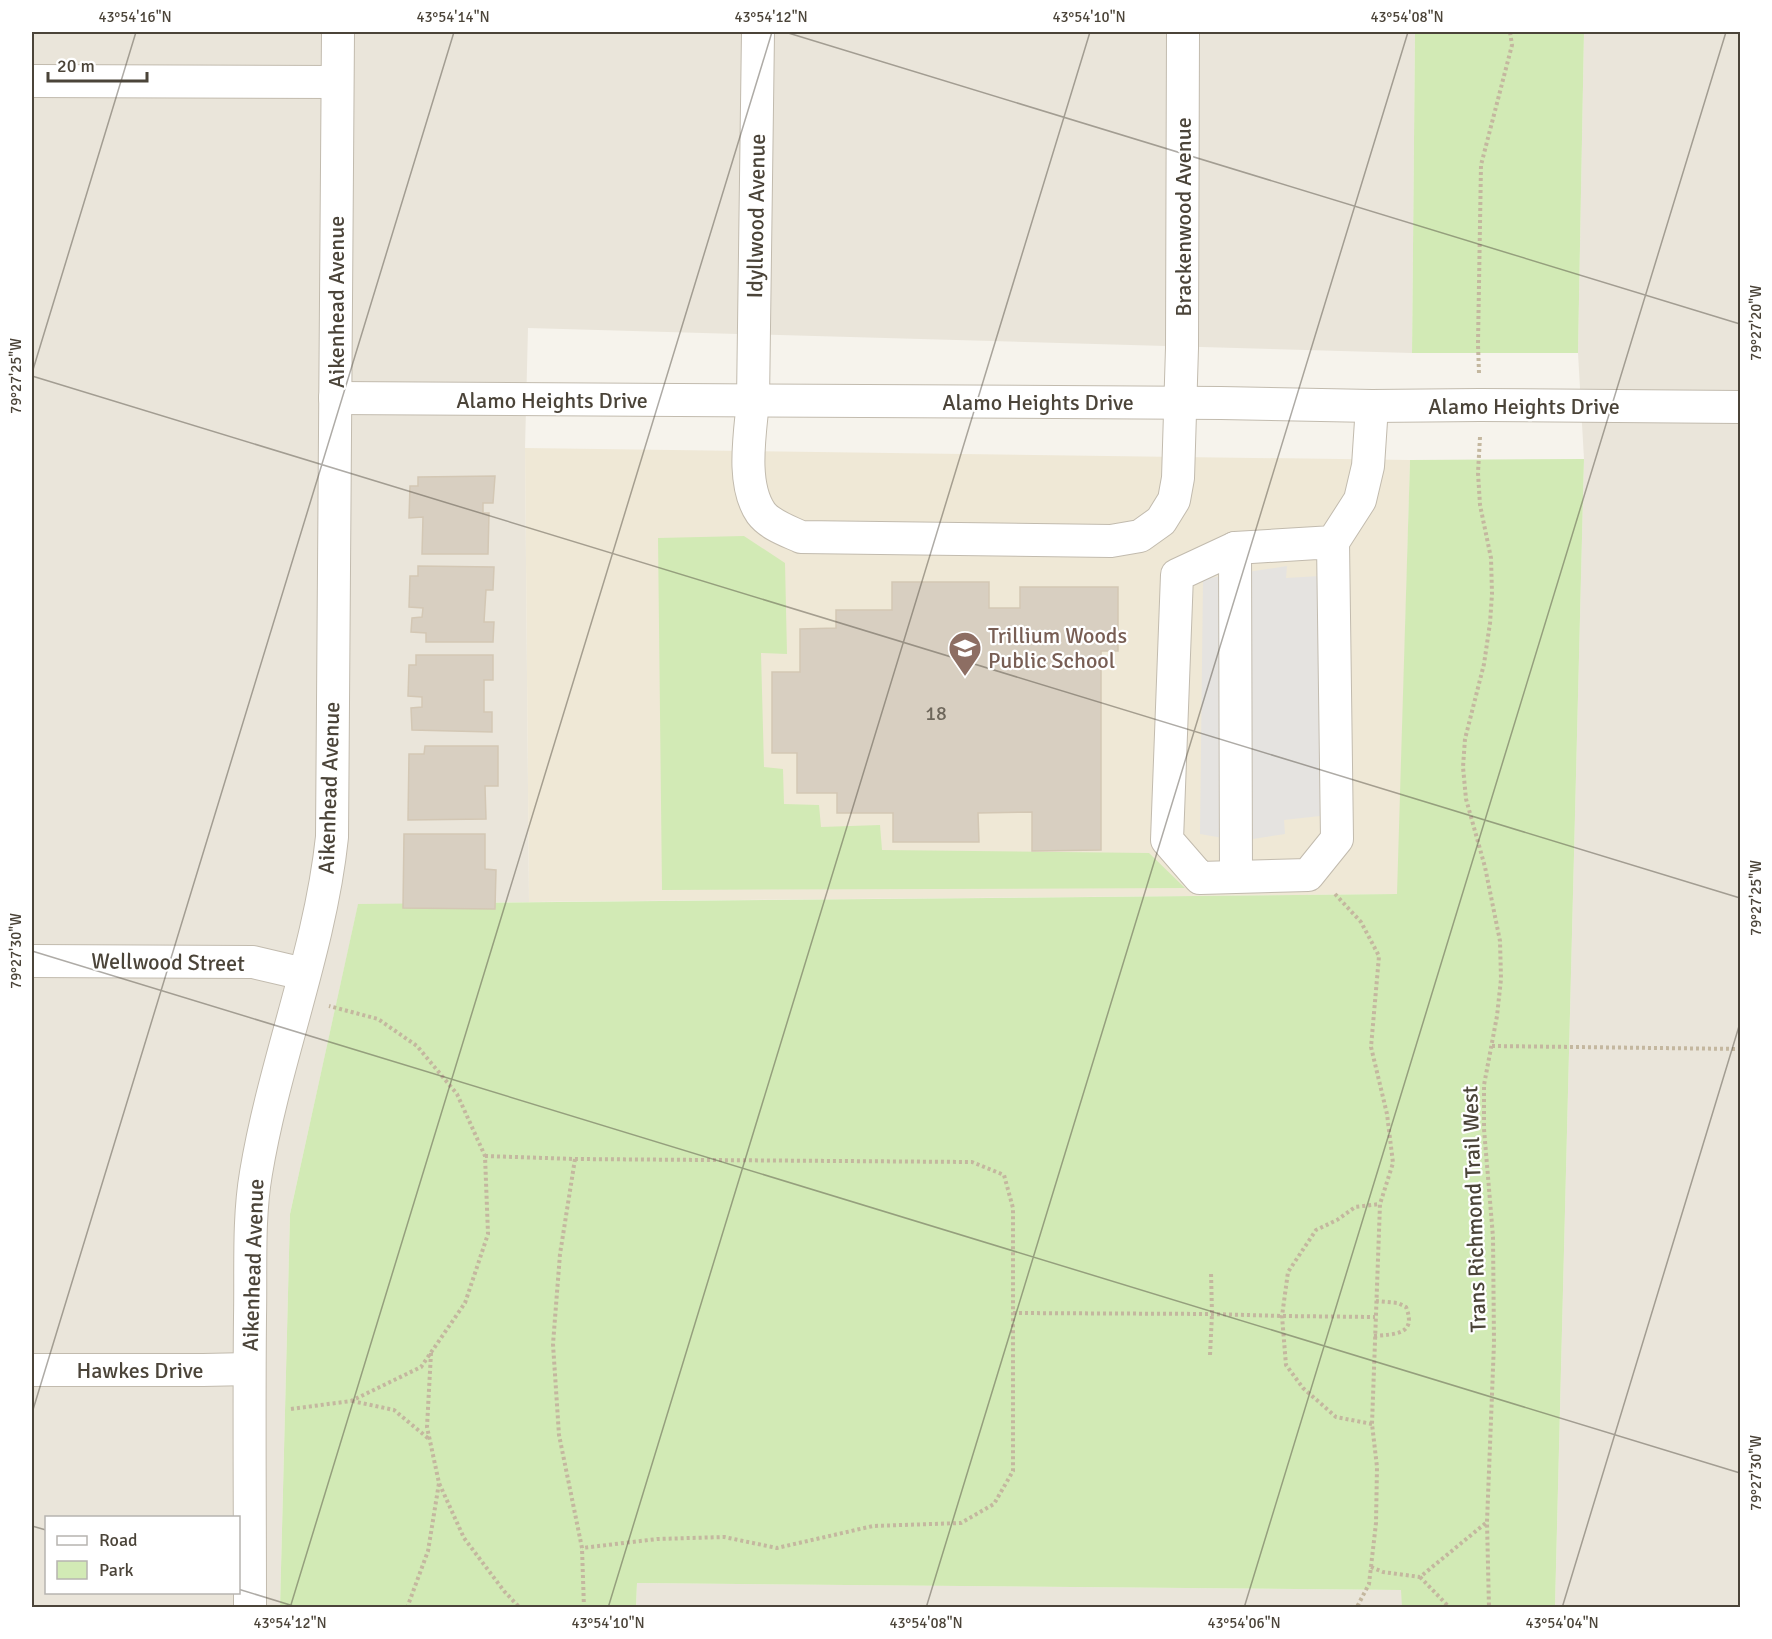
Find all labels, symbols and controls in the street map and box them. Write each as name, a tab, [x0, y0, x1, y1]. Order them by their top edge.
text: 43°54'16"N	[98, 8, 172, 26]
text: 43°54'14"N	[416, 8, 490, 26]
text: 43°54'12"N	[734, 8, 808, 26]
text: 43°54'10"N	[1052, 8, 1126, 26]
text: 43°54'08"N	[1370, 8, 1444, 26]
scale bar	[48, 45, 147, 83]
text: 20 m	[57, 55, 95, 77]
street label: Brackenwood Avenue	[1170, 117, 1197, 317]
street label: Idyllwood Avenue	[741, 133, 771, 299]
street label: Aikenhead Avenue	[323, 216, 350, 388]
text: 79°27'20"W	[1747, 285, 1765, 361]
text: 79°27'25"W	[7, 338, 25, 414]
street label: Alamo Heights Drive	[456, 387, 648, 414]
street label: Alamo Heights Drive	[942, 389, 1134, 416]
street label: Alamo Heights Drive	[1428, 393, 1620, 420]
place label: Trillium Woods Public School	[988, 622, 1127, 674]
school or university icon: Trillium Woods Public School	[947, 630, 983, 677]
street label: Aikenhead Avenue	[312, 701, 346, 875]
house number: 18	[925, 701, 947, 726]
text: 79°27'25"W	[1747, 860, 1765, 936]
text: 79°27'30"W	[7, 913, 25, 989]
street label: Wellwood Street	[91, 947, 245, 977]
street label: Trans Richmond Trail West	[1456, 1085, 1492, 1333]
street label: Aikenhead Avenue	[236, 1178, 270, 1352]
street label: Hawkes Drive	[77, 1357, 203, 1384]
text: 79°27'30"W	[1747, 1435, 1765, 1511]
legend	[45, 1516, 240, 1594]
text: Road	[99, 1529, 138, 1551]
text: Park	[99, 1559, 134, 1581]
text: 43°54'12"N	[253, 1614, 327, 1632]
text: 43°54'10"N	[571, 1614, 645, 1632]
text: 43°54'08"N	[889, 1614, 963, 1632]
text: 43°54'06"N	[1207, 1614, 1281, 1632]
text: 43°54'04"N	[1525, 1614, 1599, 1632]

